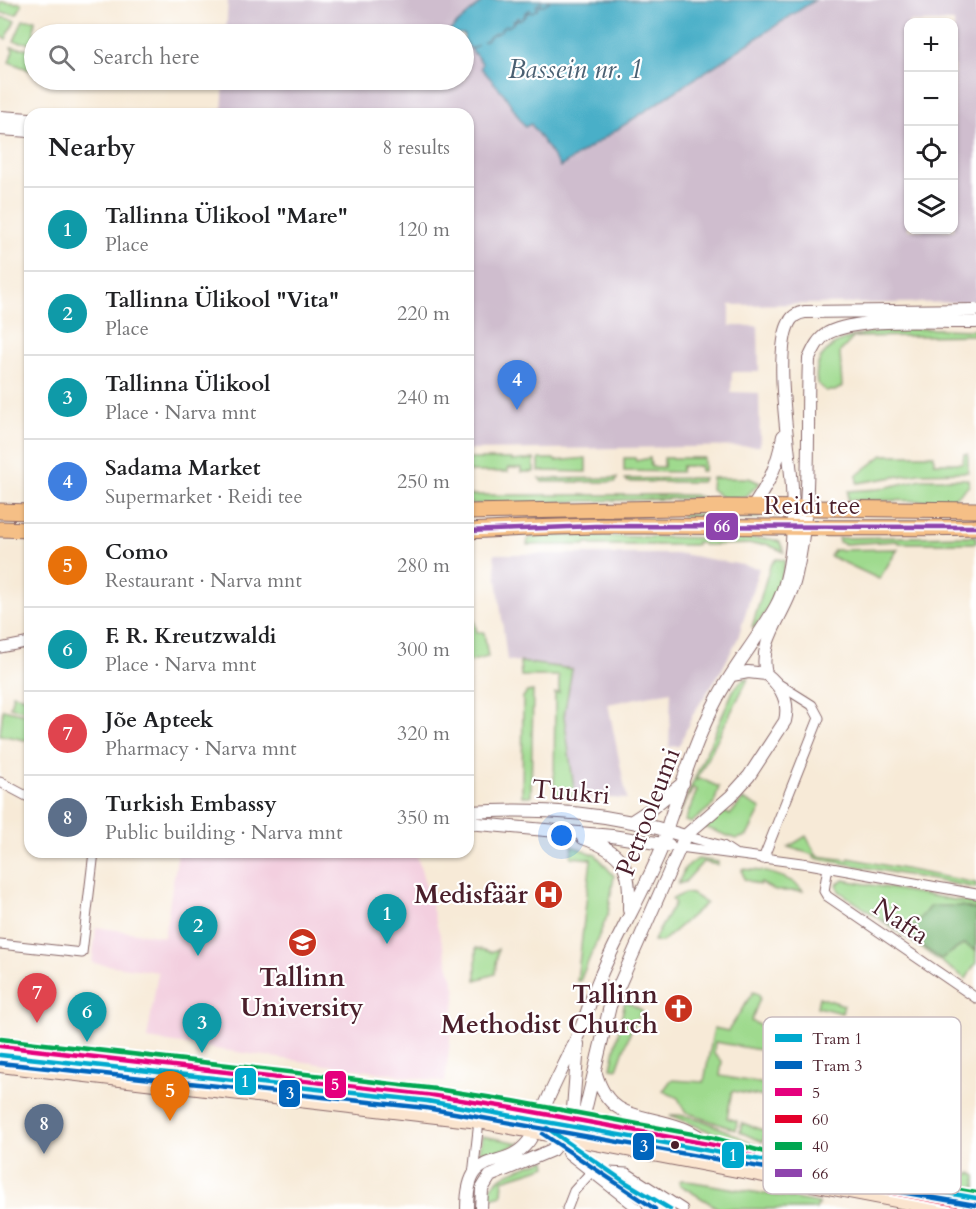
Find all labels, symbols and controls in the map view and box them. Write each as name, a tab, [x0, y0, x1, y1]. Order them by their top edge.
map controls	[904, 18, 958, 234]
button: +	[904, 18, 958, 72]
search box	[24, 24, 474, 90]
icon: search	[45, 41, 78, 74]
text: Search here	[93, 42, 200, 72]
water label: Bassein nr. 1	[508, 51, 642, 88]
button: −	[904, 72, 958, 126]
button: locate	[904, 126, 958, 180]
text: Nearby	[48, 130, 136, 165]
text: 8 results	[382, 134, 450, 161]
button: layers	[904, 180, 958, 234]
text: Tallinna Ülikool "Mare"	[105, 201, 348, 231]
text: 1	[62, 216, 73, 243]
text: 120 m	[397, 216, 450, 243]
text: Place	[105, 231, 149, 258]
text: Tallinna Ülikool "Vita"	[105, 285, 339, 315]
text: 2	[62, 300, 73, 327]
text: 220 m	[397, 300, 450, 327]
text: Place	[105, 315, 149, 342]
pin: 4	[498, 360, 536, 410]
text: Tallinna Ülikool	[105, 369, 271, 399]
text: 3	[62, 384, 73, 411]
text: 240 m	[397, 384, 450, 411]
text: Place · Narva mnt	[105, 399, 256, 426]
text: Sadama Market	[105, 453, 261, 483]
text: 4	[62, 468, 73, 495]
text: 250 m	[397, 468, 450, 495]
text: Supermarket · Reidi tee	[105, 483, 302, 510]
street label: Reidi tee	[763, 488, 861, 523]
line badge: 66	[705, 512, 739, 541]
text: 66	[714, 516, 730, 538]
text: Como	[105, 537, 168, 567]
text: 5	[62, 552, 73, 579]
text: 280 m	[397, 552, 450, 579]
text: Restaurant · Narva mnt	[105, 567, 302, 594]
text: F. R. Kreutzwaldi	[105, 621, 277, 651]
text: 6	[62, 636, 73, 663]
text: 300 m	[397, 636, 450, 663]
text: Place · Narva mnt	[105, 651, 256, 678]
text: Jõe Apteek	[105, 705, 213, 735]
text: 7	[62, 720, 73, 747]
text: 320 m	[397, 720, 450, 747]
text: Pharmacy · Narva mnt	[105, 735, 297, 762]
street label: Petrooleumi	[607, 743, 689, 881]
street label: Tuukri	[530, 771, 612, 813]
text: Turkish Embassy	[105, 789, 277, 819]
text: 8	[62, 804, 73, 831]
text: 350 m	[397, 804, 450, 831]
text: Public building · Narva mnt	[105, 819, 343, 846]
your location	[547, 821, 576, 850]
place label: Medisfäär	[414, 877, 529, 912]
hospital icon: Medisfäär	[533, 878, 565, 910]
street label: Nafta	[866, 889, 936, 953]
pin: 1	[368, 894, 406, 944]
pin: 2	[178, 906, 218, 956]
school or university icon: Tallinn University	[286, 927, 318, 959]
place label: Tallinn University	[240, 960, 364, 1025]
pin: 7	[18, 974, 57, 1023]
place label: Tallinn Methodist Church	[441, 977, 658, 1042]
pin: 6	[68, 992, 106, 1042]
church icon: Tallinn Methodist Church	[663, 993, 695, 1025]
pin: 3	[182, 1004, 222, 1053]
legend	[763, 1017, 961, 1194]
text: Tram 1	[812, 1028, 863, 1050]
text: Tram 3	[812, 1055, 863, 1077]
line badge: 1	[234, 1067, 257, 1096]
line badge: 5	[324, 1070, 347, 1099]
text: 1	[241, 1071, 249, 1093]
pin: 5	[150, 1072, 190, 1121]
text: 5	[331, 1074, 339, 1096]
line badge: 3	[278, 1079, 301, 1108]
text: 5	[812, 1082, 820, 1104]
text: 3	[286, 1083, 294, 1105]
pin: 8	[24, 1104, 63, 1154]
text: 60	[812, 1109, 828, 1131]
line badge: 3	[632, 1132, 655, 1161]
text: 3	[640, 1136, 648, 1158]
text: 40	[812, 1136, 828, 1158]
unlabelled marker	[669, 1139, 681, 1151]
line badge: 1	[721, 1141, 745, 1169]
text: 1	[729, 1145, 737, 1167]
text: 66	[812, 1163, 828, 1185]

